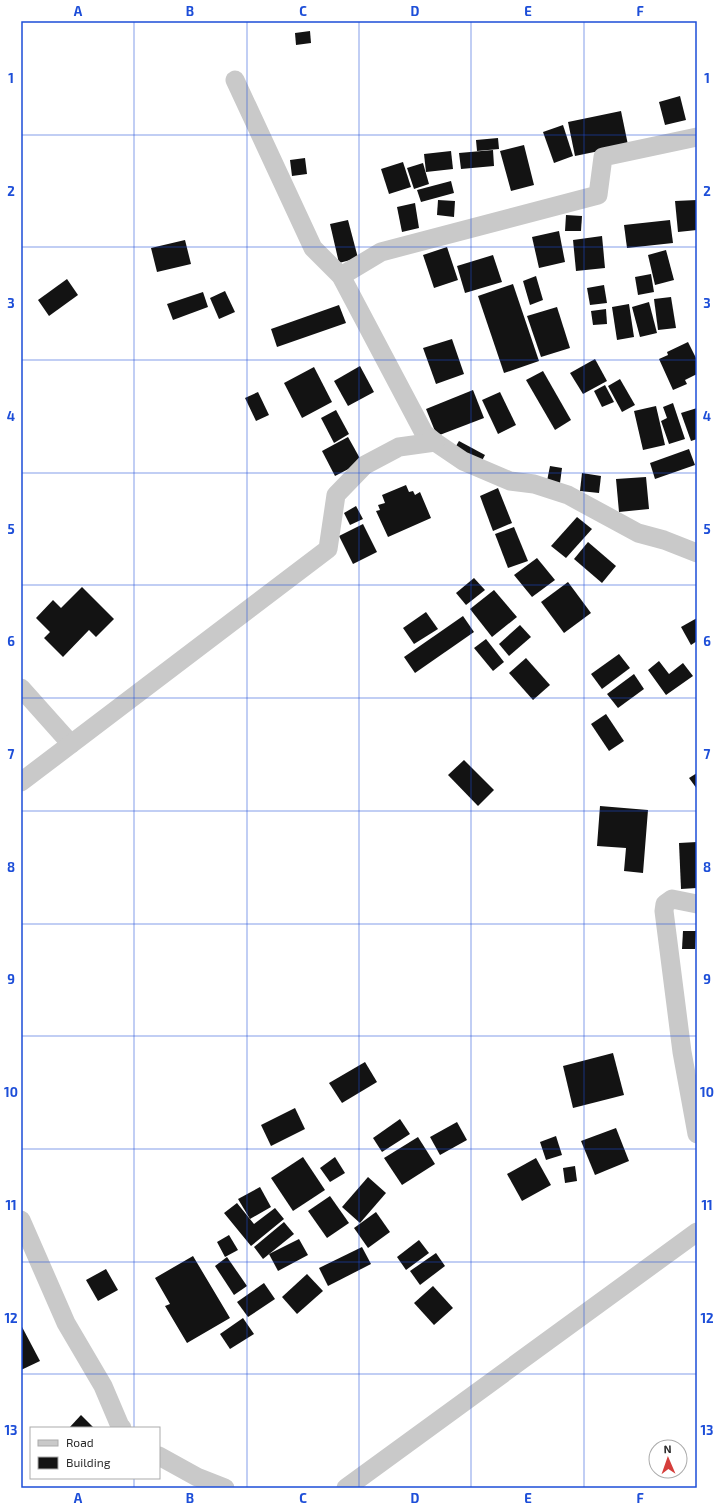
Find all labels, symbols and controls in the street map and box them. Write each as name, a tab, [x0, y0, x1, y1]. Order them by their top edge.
text: A	[74, 3, 83, 19]
text: B	[186, 3, 194, 19]
text: C	[299, 3, 307, 19]
text: D	[411, 3, 420, 19]
text: E	[524, 3, 532, 19]
text: F	[636, 3, 644, 19]
text: 1	[8, 70, 14, 86]
text: 1	[704, 70, 710, 86]
text: 2	[7, 183, 15, 199]
text: 2	[703, 183, 711, 199]
text: 3	[7, 295, 15, 311]
text: 3	[703, 295, 711, 311]
text: 4	[7, 408, 15, 424]
text: 4	[703, 408, 711, 424]
text: 5	[7, 521, 15, 537]
text: 5	[703, 521, 711, 537]
text: 6	[7, 633, 15, 649]
text: 6	[703, 633, 711, 649]
text: 7	[8, 746, 15, 762]
text: 7	[704, 746, 711, 762]
text: 8	[7, 859, 15, 875]
text: 8	[703, 859, 711, 875]
text: 9	[7, 971, 15, 987]
text: 9	[703, 971, 711, 987]
text: 10	[4, 1084, 18, 1100]
text: 10	[700, 1084, 714, 1100]
text: 11	[5, 1197, 17, 1213]
text: 11	[701, 1197, 713, 1213]
text: 12	[4, 1310, 18, 1326]
text: 12	[700, 1310, 714, 1326]
text: 13	[5, 1422, 18, 1438]
text: 13	[701, 1422, 714, 1438]
legend	[30, 1427, 160, 1479]
text: Road	[66, 1435, 94, 1449]
north arrow	[648, 1439, 688, 1479]
text: N	[663, 1442, 672, 1455]
text: Building	[66, 1455, 111, 1469]
text: A	[74, 1490, 83, 1506]
text: B	[186, 1490, 194, 1506]
text: C	[299, 1490, 307, 1506]
text: D	[411, 1490, 420, 1506]
text: E	[524, 1490, 532, 1506]
text: F	[636, 1490, 644, 1506]

